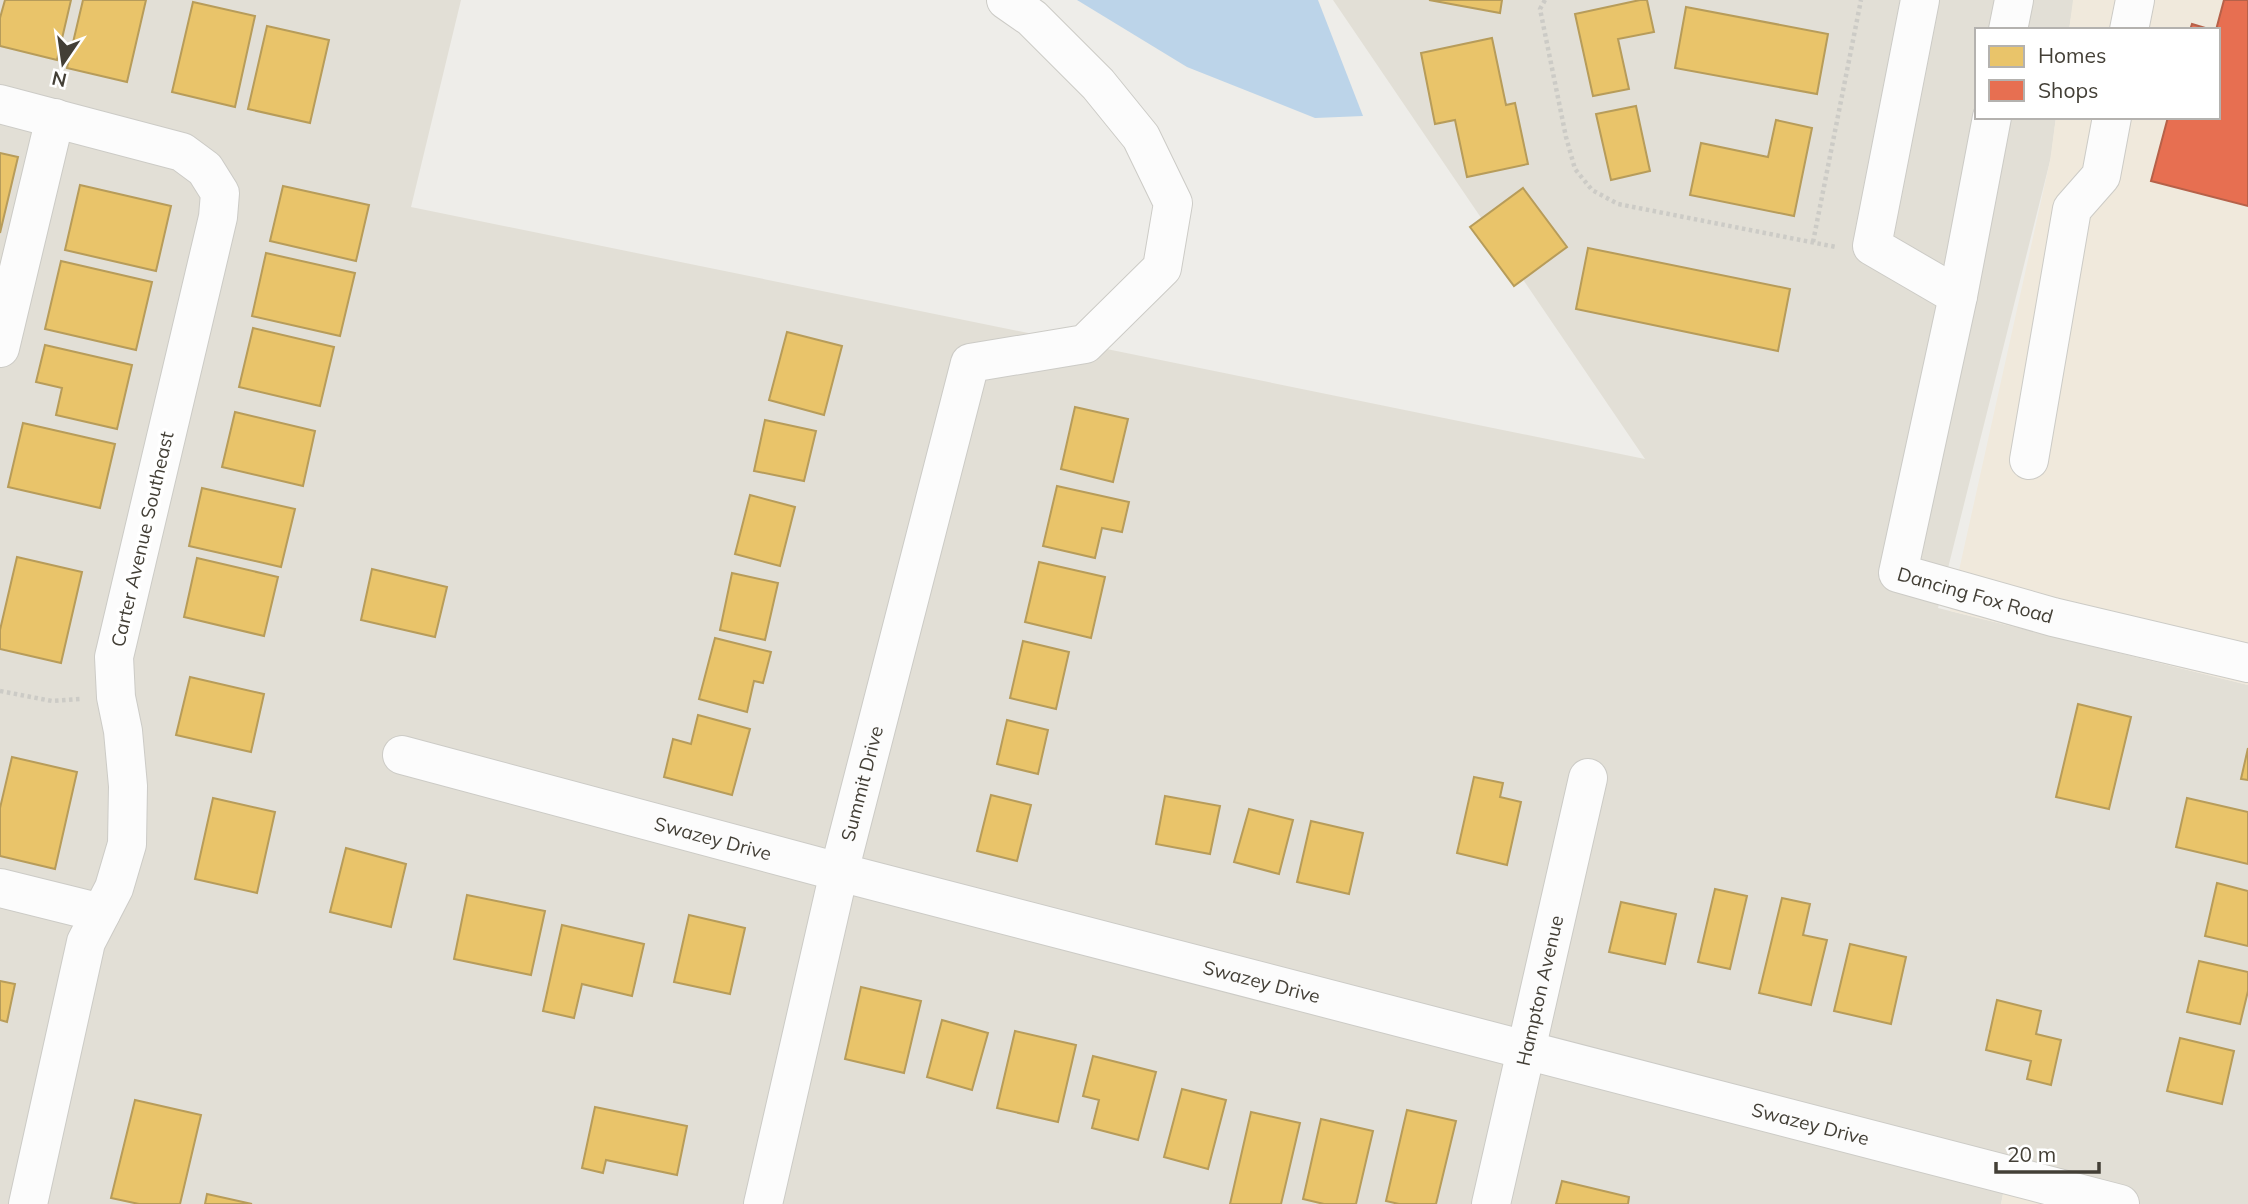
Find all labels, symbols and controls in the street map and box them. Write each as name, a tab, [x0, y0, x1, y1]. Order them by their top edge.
north arrow	[28, 28, 98, 98]
legend	[1975, 28, 2220, 119]
text: Homes	[2038, 42, 2106, 68]
text: N	[49, 66, 69, 93]
text: Shops	[2038, 77, 2098, 103]
street label: Carter Avenue Southeast	[106, 429, 179, 649]
street label: Dancing Fox Road	[1895, 561, 2056, 628]
street label: Summit Drive	[835, 723, 888, 844]
street label: Swazey Drive	[652, 811, 774, 865]
street label: Hampton Avenue	[1511, 913, 1568, 1068]
street label: Swazey Drive	[1200, 955, 1323, 1008]
street label: Swazey Drive	[1749, 1097, 1872, 1151]
scale bar	[1996, 1130, 2099, 1174]
text: 20 m	[2007, 1141, 2056, 1167]

